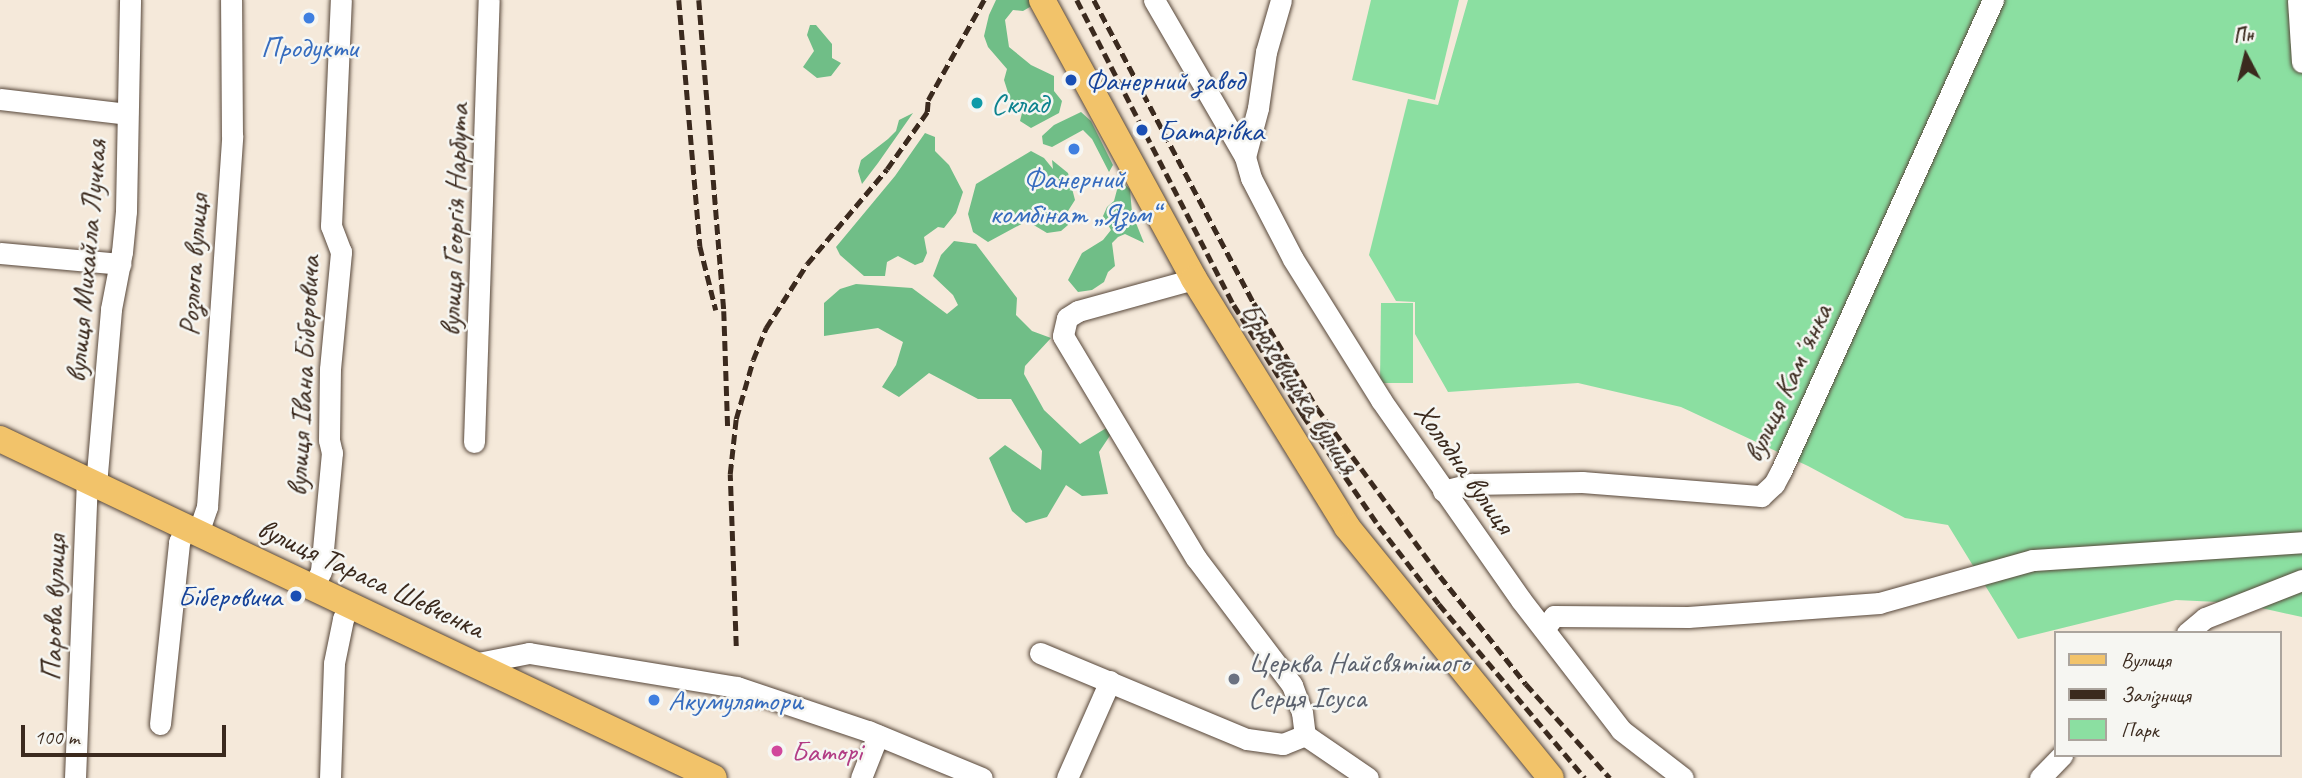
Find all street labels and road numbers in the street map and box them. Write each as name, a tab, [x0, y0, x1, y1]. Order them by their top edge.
street label: вулиця Георгія Нарбута	[432, 103, 476, 337]
street label: вулиця Михайла Лучкая	[58, 139, 114, 383]
street label: Розлога вулиця	[170, 193, 216, 337]
street label: вулиця Івана Біберовича	[279, 255, 327, 497]
street label: Брюховицька вулиця	[1232, 295, 1368, 481]
street label: вулиця Камʼянка	[1735, 298, 1839, 468]
street label: Холодна вулиця	[1407, 396, 1523, 540]
street label: вулиця Тараса Шевченка	[251, 509, 491, 647]
street label: Парова вулиця	[32, 535, 74, 681]

